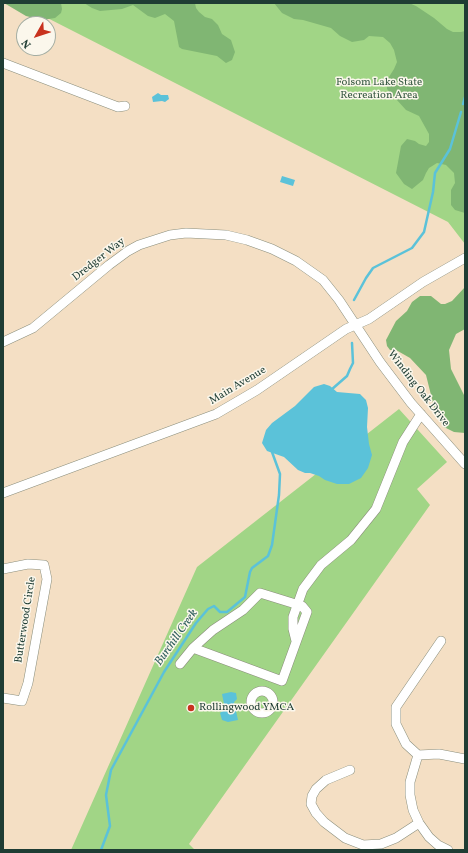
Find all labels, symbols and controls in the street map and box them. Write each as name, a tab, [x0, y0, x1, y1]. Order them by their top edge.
north arrow	[16, 16, 56, 56]
text: N	[19, 35, 35, 51]
park label: Folsom Lake State Recreation Area	[336, 76, 422, 102]
street label: Dredger Way	[70, 235, 128, 285]
street label: Winding Oak Drive	[384, 348, 452, 430]
street label: Main Avenue	[207, 364, 269, 408]
street label: Butterwood Circle	[13, 576, 39, 664]
water label: Burchill Creek	[152, 607, 202, 669]
place label: Rollingwood YMCA	[199, 701, 294, 715]
marker: Rollingwood YMCA	[186, 703, 196, 713]

